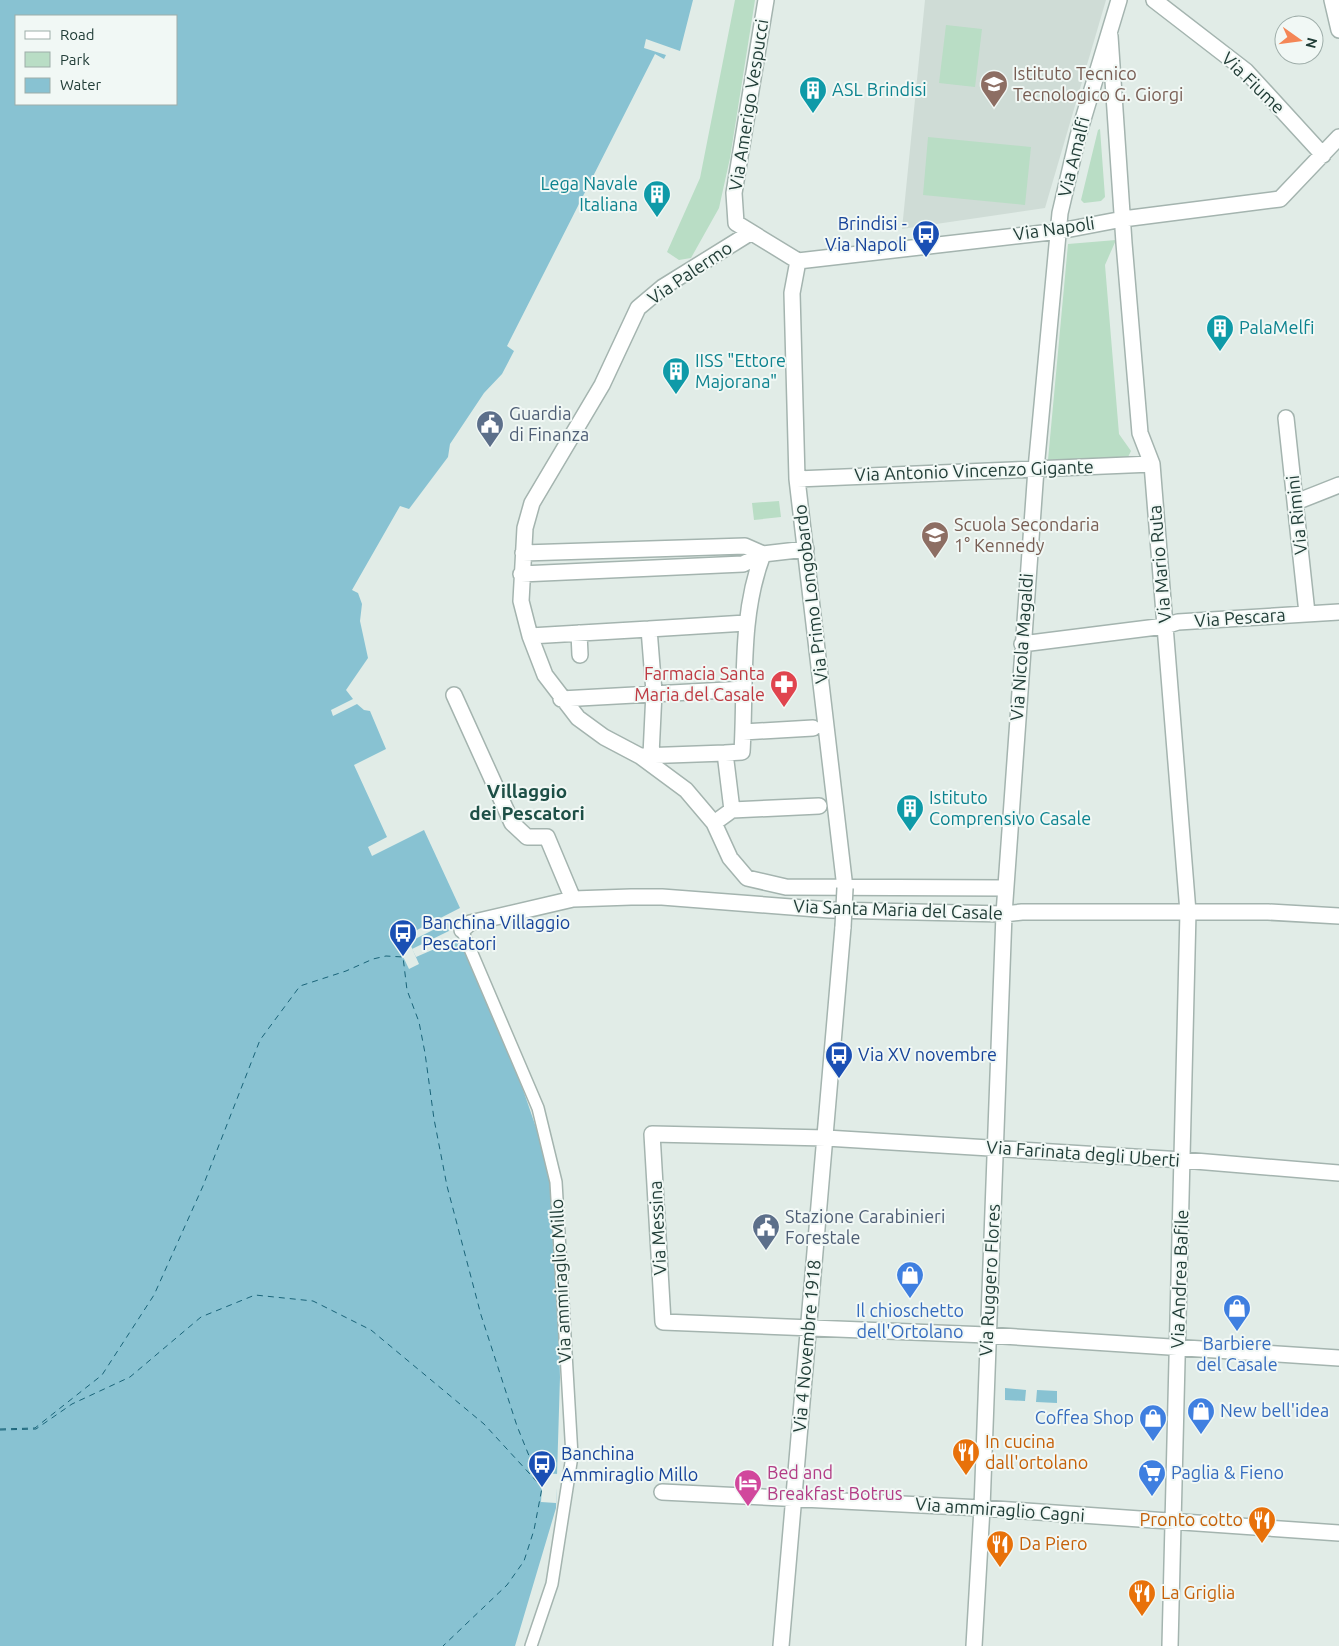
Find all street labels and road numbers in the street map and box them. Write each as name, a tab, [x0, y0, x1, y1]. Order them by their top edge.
street label: Via Amerigo Vespucci	[725, 18, 771, 192]
street label: Via Fiume	[1218, 48, 1289, 117]
street label: Via Amalfi	[1053, 114, 1093, 199]
street label: Via Napoli	[1012, 212, 1096, 244]
street label: Via Palermo	[644, 237, 735, 308]
street label: Via Antonio Vincenzo Gigante	[854, 456, 1094, 484]
street label: Via Rimini	[1282, 474, 1310, 556]
street label: Via Primo Longobardo	[789, 503, 831, 685]
street label: Via Mario Ruta	[1144, 504, 1174, 624]
street label: Via Nicola Magaldi	[1006, 572, 1036, 721]
street label: Via Pescara	[1194, 604, 1286, 630]
street label: Via Santa Maria del Casale	[793, 895, 1003, 923]
street label: Via Farinata degli Uberti	[986, 1136, 1181, 1170]
street label: Via Messina	[645, 1180, 669, 1276]
street label: Via ammiraglio Millo	[546, 1198, 574, 1364]
street label: Via Ruggero Flores	[975, 1203, 1003, 1357]
street label: Via Andrea Bafile	[1167, 1209, 1191, 1349]
street label: Via 4 Novembre 1918	[788, 1259, 824, 1433]
street label: Via ammiraglio Cagni	[915, 1493, 1086, 1525]

